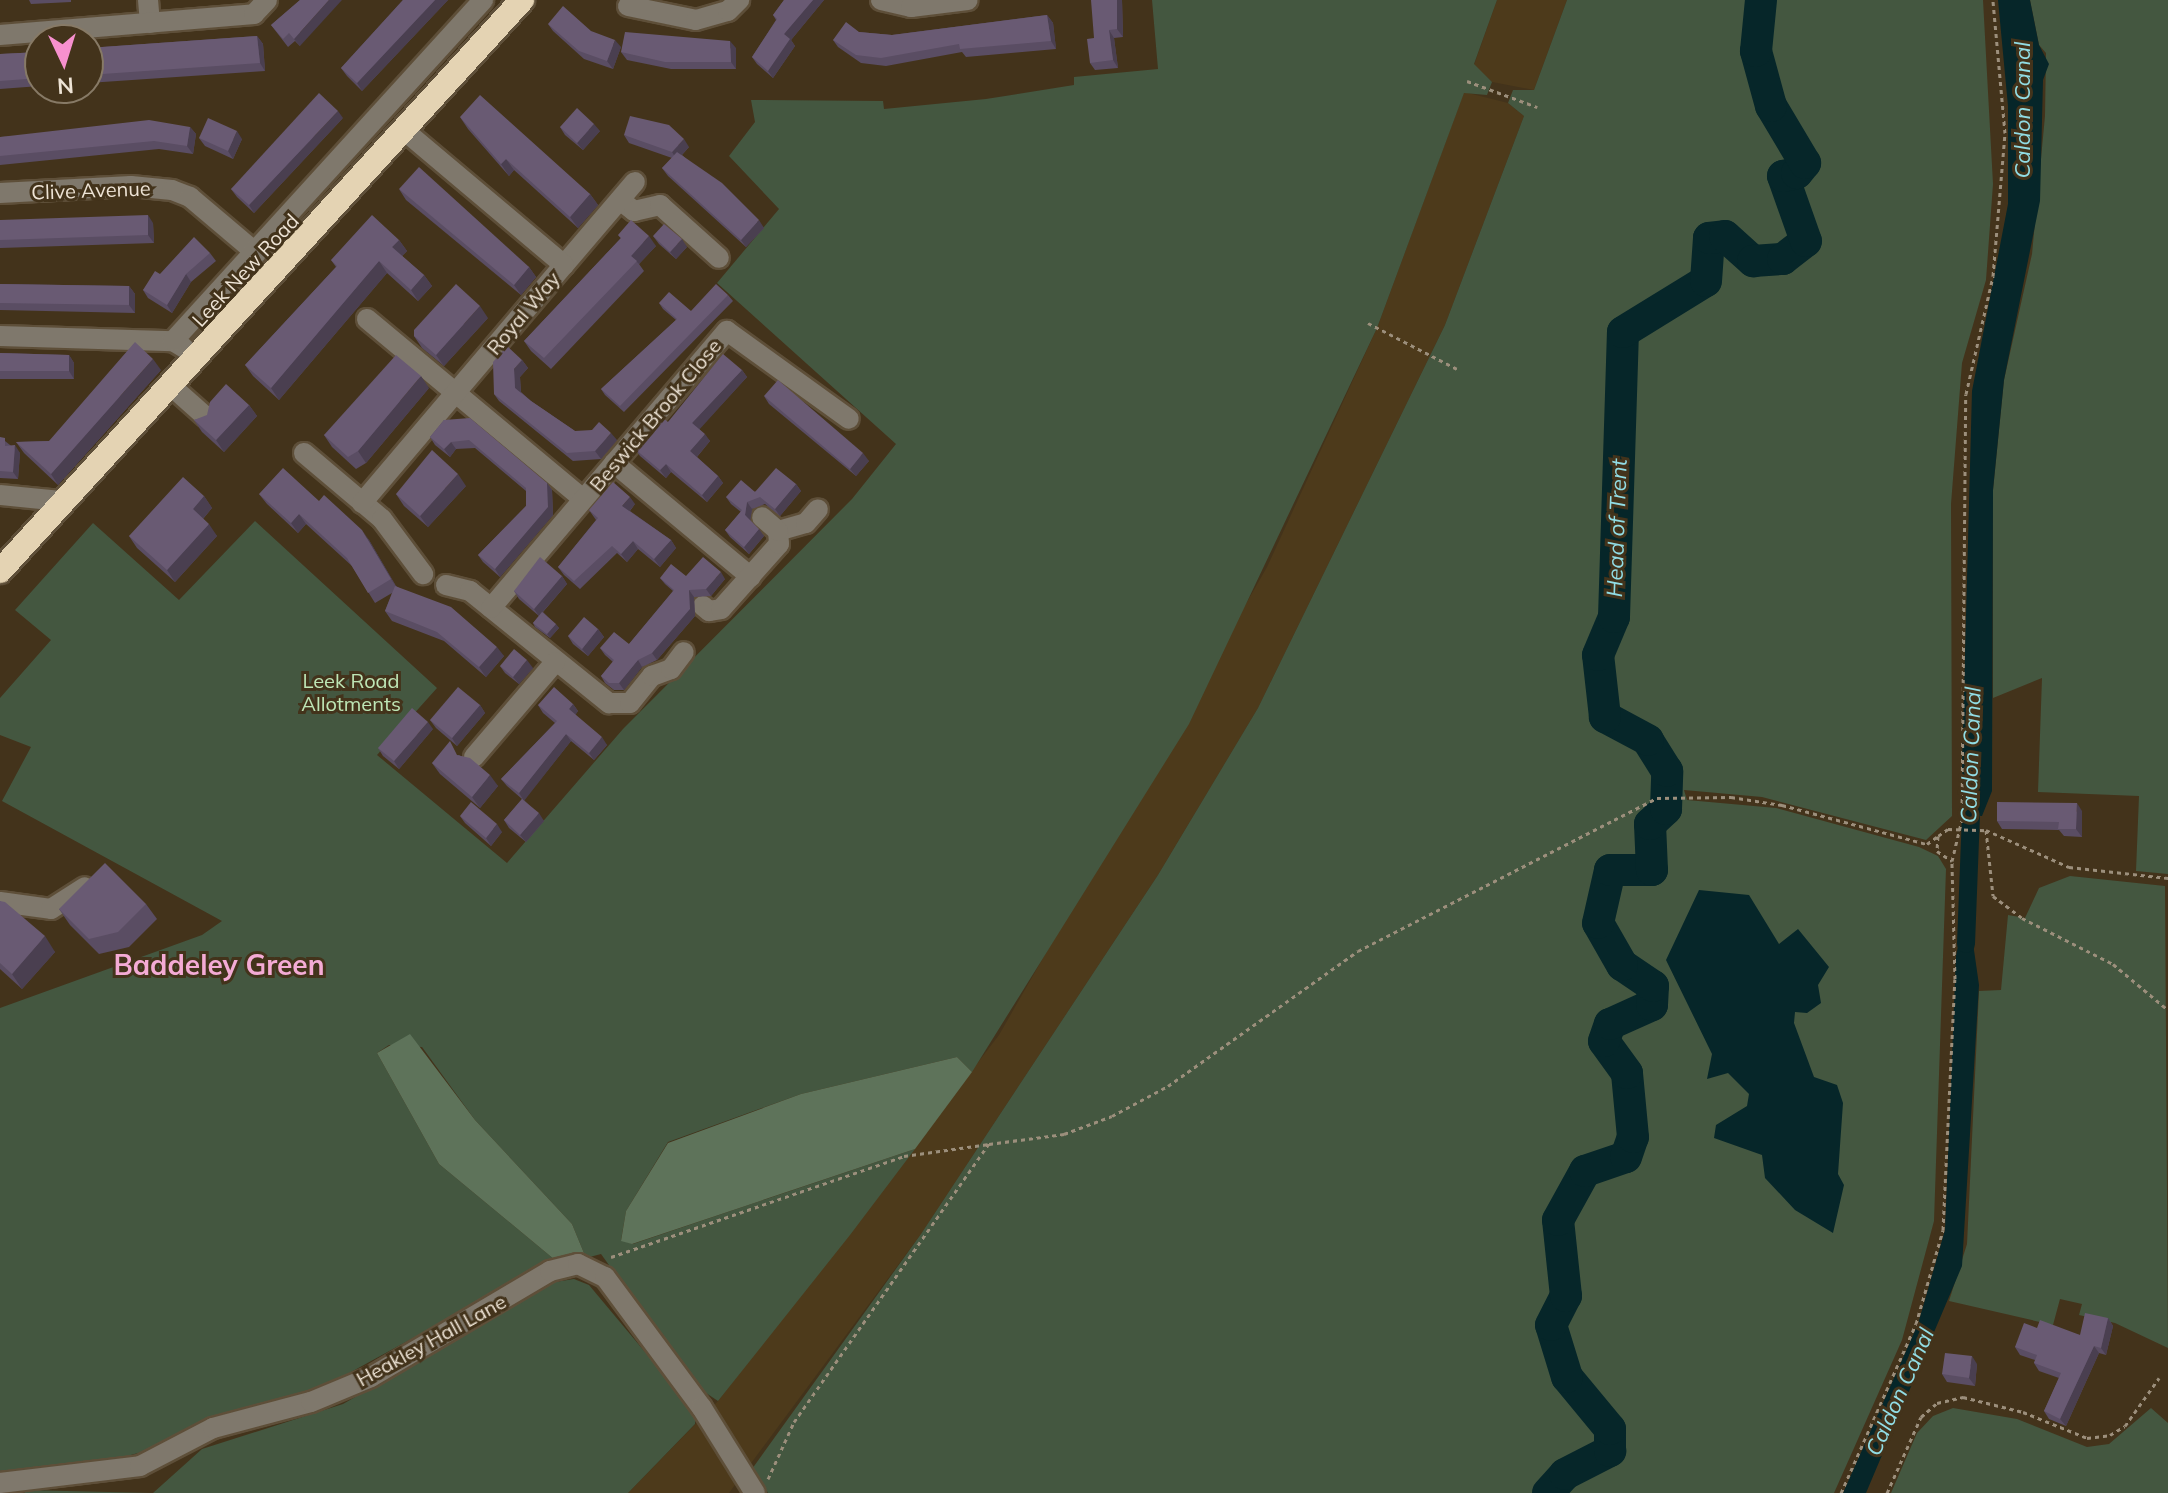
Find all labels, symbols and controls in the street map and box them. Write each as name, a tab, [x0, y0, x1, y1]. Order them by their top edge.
north arrow	[24, 24, 104, 104]
water label: Caldon Canal	[2010, 42, 2036, 178]
text: N	[56, 71, 75, 100]
street label: Clive Avenue	[31, 176, 151, 204]
street label: Leek New Road	[187, 209, 303, 331]
street label: Royal Way	[481, 267, 565, 359]
street label: Beswick Brook Close	[584, 334, 726, 496]
water label: Head of Trent	[1601, 458, 1633, 598]
park label: Leek Road Allotments	[301, 668, 401, 715]
water label: Caldon Canal	[1955, 686, 1987, 824]
district label: Baddeley Green	[113, 948, 325, 982]
street label: Heakley Hall Lane	[352, 1289, 510, 1391]
water label: Caldon Canal	[1860, 1324, 1940, 1460]

